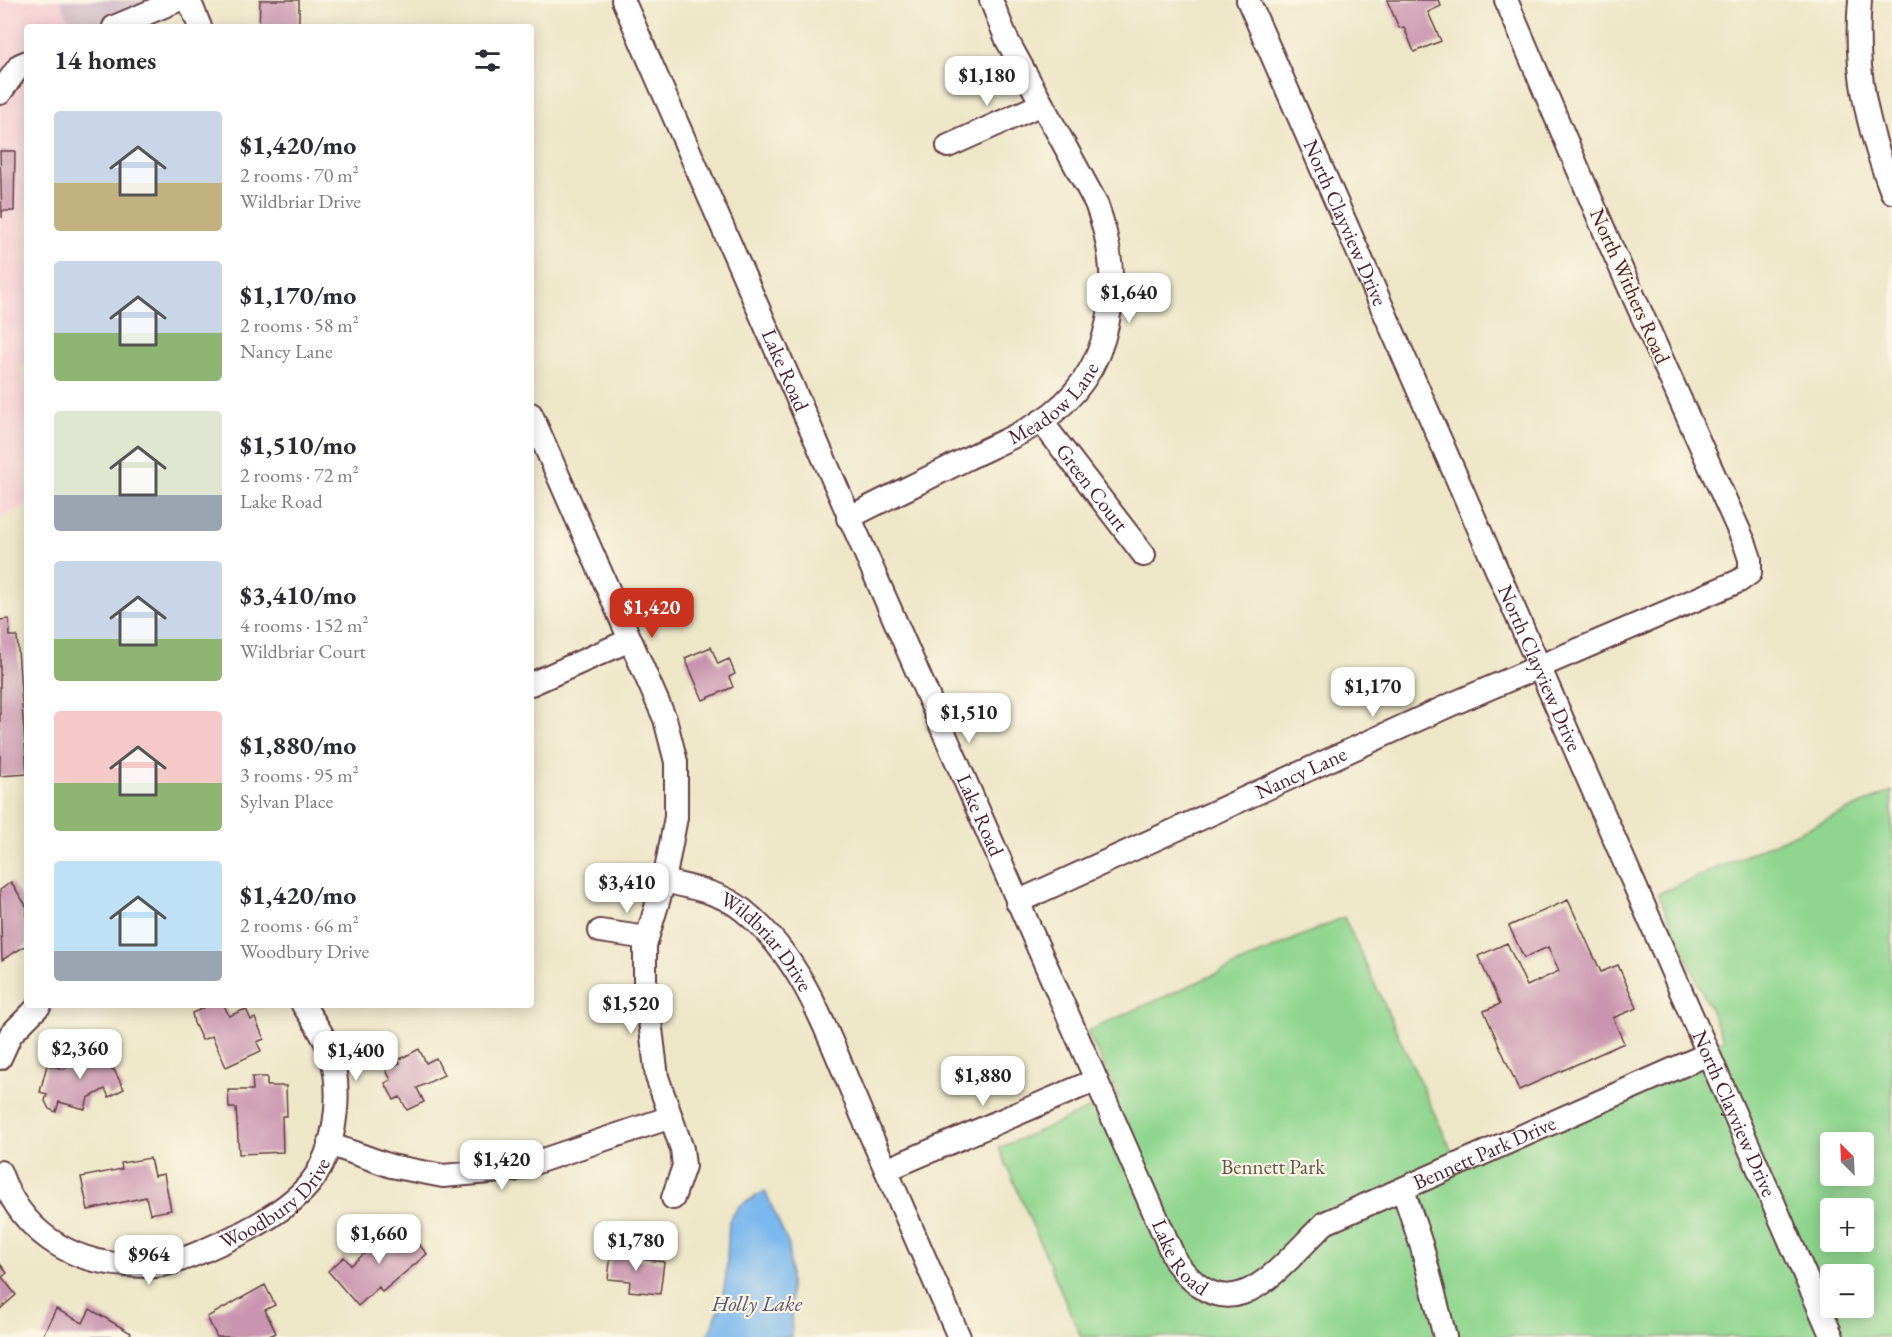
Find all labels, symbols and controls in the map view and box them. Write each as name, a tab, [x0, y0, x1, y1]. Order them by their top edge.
text: 14 homes	[54, 43, 156, 77]
icon: filters	[471, 44, 504, 77]
pin: $1,180	[938, 56, 1036, 107]
text: $1,180	[959, 62, 1015, 88]
text: $1,420/mo	[240, 128, 356, 162]
icon: home	[102, 135, 174, 207]
street label: North Clayview Drive	[1298, 135, 1394, 310]
text: 2 rooms · 70 m²	[240, 162, 359, 188]
text: Wildbriar Drive	[240, 188, 361, 214]
street label: North Withers Road	[1584, 204, 1677, 368]
pin: $1,640	[1080, 273, 1178, 324]
text: $1,170/mo	[240, 278, 356, 312]
text: $1,640	[1101, 279, 1157, 305]
icon: home	[102, 285, 174, 357]
text: 2 rooms · 58 m²	[240, 312, 359, 338]
street label: Lake Road	[756, 325, 816, 415]
text: Nancy Lane	[240, 338, 333, 364]
street label: Meadow Lane	[1003, 357, 1105, 450]
text: $1,510/mo	[240, 428, 356, 462]
icon: home	[102, 435, 174, 507]
street label: Green Court	[1050, 438, 1135, 537]
text: 2 rooms · 72 m²	[240, 462, 359, 488]
text: Lake Road	[240, 488, 323, 514]
text: $3,410/mo	[240, 578, 356, 612]
street label: North Clayview Drive	[1492, 580, 1588, 755]
icon: home	[102, 585, 174, 657]
pin: $1,420	[603, 588, 701, 639]
text: $1,420	[624, 594, 680, 620]
text: 4 rooms · 152 m²	[240, 612, 368, 638]
text: Wildbriar Court	[240, 638, 366, 664]
pin: $1,170	[1324, 667, 1422, 718]
text: $1,170	[1345, 673, 1401, 699]
pin: $1,510	[920, 693, 1018, 744]
text: $1,510	[941, 699, 997, 725]
text: $1,880/mo	[240, 728, 356, 762]
icon: home	[102, 735, 174, 807]
street label: Nancy Lane	[1251, 740, 1351, 805]
text: 3 rooms · 95 m²	[240, 762, 359, 788]
street label: Lake Road	[951, 770, 1011, 861]
text: Sylvan Place	[240, 788, 333, 814]
pin: $3,410	[578, 863, 676, 914]
text: $3,410	[599, 869, 655, 895]
text: $1,420/mo	[240, 878, 356, 912]
icon: home	[102, 885, 174, 957]
street label: Wildbriar Drive	[716, 885, 819, 996]
text: 2 rooms · 66 m²	[240, 912, 359, 938]
text: Woodbury Drive	[240, 938, 369, 964]
pin: $1,520	[582, 984, 680, 1035]
text: $1,520	[603, 990, 659, 1016]
street label: North Clayview Drive	[1687, 1026, 1783, 1201]
pin: $2,360	[31, 1029, 129, 1080]
pin: $1,400	[307, 1031, 405, 1082]
text: $2,360	[52, 1035, 108, 1061]
text: $1,400	[328, 1037, 384, 1063]
pin: $1,880	[934, 1056, 1032, 1107]
text: $1,880	[955, 1062, 1011, 1088]
street label: Bennett Park Drive	[1408, 1109, 1560, 1196]
north arrow	[1820, 1132, 1874, 1186]
map controls	[1820, 1132, 1874, 1318]
pin: $1,420	[453, 1140, 551, 1191]
text: $1,420	[474, 1146, 530, 1172]
street label: Woodbury Drive	[215, 1153, 336, 1255]
park label: Bennett Park	[1221, 1153, 1326, 1180]
button: +	[1820, 1198, 1874, 1252]
pin: $1,660	[330, 1214, 428, 1265]
street label: Lake Road	[1146, 1215, 1214, 1302]
text: $1,660	[351, 1220, 407, 1246]
pin: $1,780	[587, 1221, 685, 1272]
text: $1,780	[608, 1227, 664, 1253]
pin: $964	[113, 1235, 185, 1286]
text: $964	[129, 1241, 169, 1267]
button: −	[1820, 1264, 1874, 1318]
water label: Holly Lake	[711, 1289, 803, 1318]

